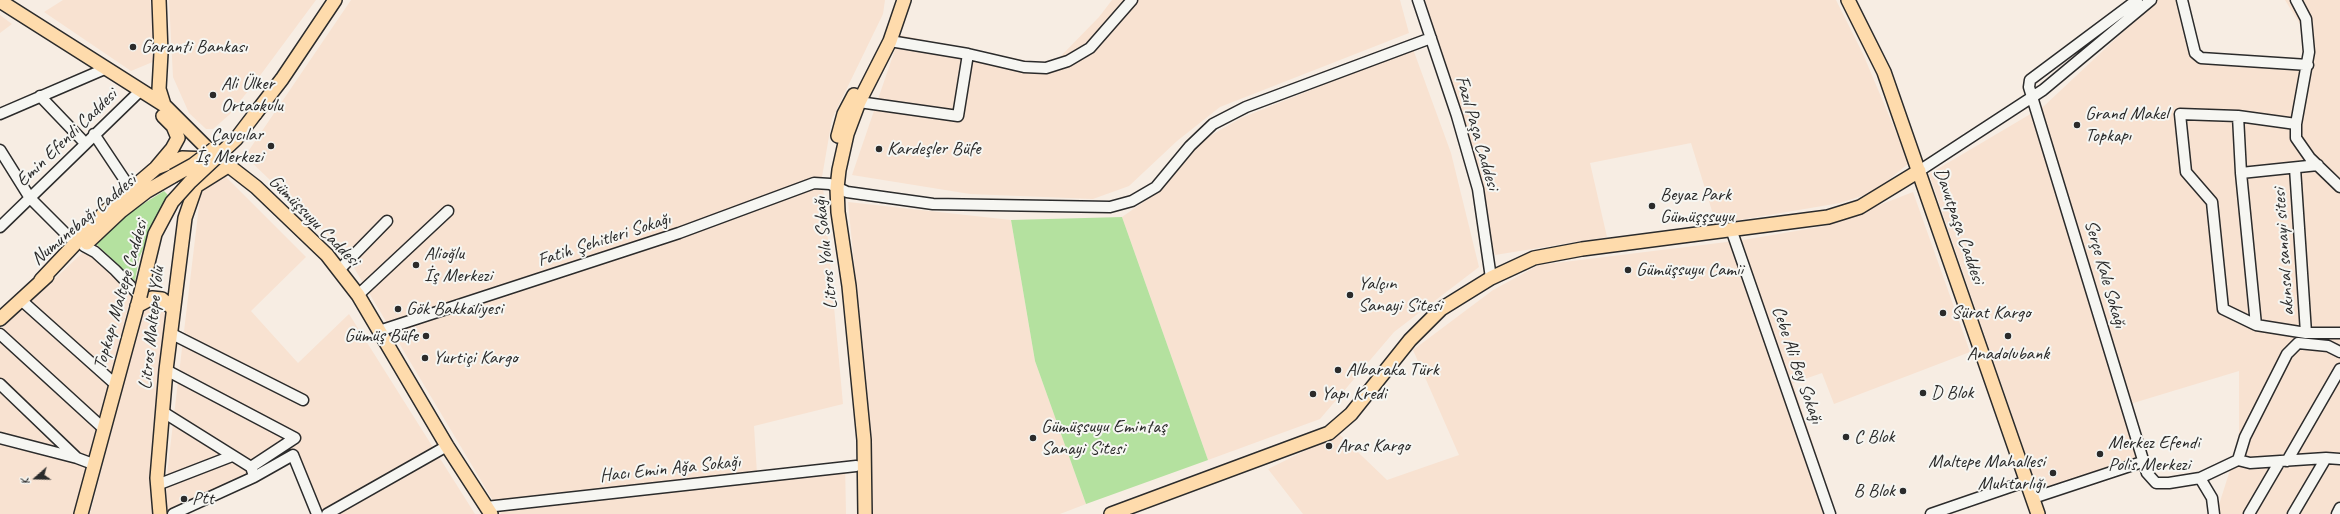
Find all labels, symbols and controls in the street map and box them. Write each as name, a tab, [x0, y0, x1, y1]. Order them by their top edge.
place label: Garanti Bankası	[141, 36, 247, 58]
marker: Garanti Bankası	[128, 42, 138, 52]
place label: Ali Ülker Ortaokulu	[221, 73, 283, 117]
street label: Fazıl Paşa Caddesi	[1450, 73, 1504, 193]
street label: Emin Efendi Caddesi	[12, 84, 122, 192]
marker: Ali Ülker Ortaokulu	[208, 90, 218, 100]
place label: Grand Makel Topkapı	[2085, 103, 2168, 147]
marker: Grand Makel Topkapı	[2072, 120, 2082, 130]
place label: Çaycılar İş Merkezi	[195, 124, 263, 168]
place label: Kardeşler Büfe	[887, 138, 980, 160]
marker: Çaycılar İş Merkezi	[266, 141, 276, 151]
marker: Kardeşler Büfe	[874, 144, 884, 154]
street label: Davutpaşa Caddesi	[1928, 165, 1990, 287]
street label: Numunebağı Caddesi	[27, 169, 141, 271]
street label: Gümüşsuyu Caddesi	[263, 170, 365, 272]
place label: Beyaz Park Gümüşşsuyu	[1660, 184, 1734, 228]
street label: akınsal sanayi sitesi	[2268, 187, 2300, 317]
street label: Litros Yolu Sokağı	[809, 195, 843, 311]
marker: Beyaz Park Gümüşşsuyu	[1647, 201, 1657, 211]
street label: Fatih Şehitleri Sokağı	[535, 208, 673, 272]
street label: Topkapı Maltepe Caddesi	[89, 217, 153, 373]
street label: Serçe Kale Sokağı	[2079, 218, 2131, 330]
place label: Alioğlu İş Merkezi	[424, 243, 492, 287]
place label: Gümüşsuyu Camii	[1636, 259, 1743, 281]
marker: Alioğlu İş Merkezi	[411, 260, 421, 270]
street label: Litros Maltepe Yolu	[134, 265, 170, 391]
marker: Gümüşsuyu Camii	[1623, 265, 1633, 275]
place label: Yalçın Sanayi Sitesi	[1358, 273, 1442, 317]
marker: Yalçın Sanayi Sitesi	[1345, 290, 1355, 300]
place label: Gök Bakkaliyesi	[406, 298, 503, 320]
place label: Sürat Kargo	[1951, 302, 2030, 324]
street label: Cebe Ali Bey Sokağı	[1766, 303, 1828, 427]
marker: Gök Bakkaliyesi	[393, 304, 403, 314]
marker: Sürat Kargo	[1938, 308, 1948, 318]
place label: Gümüş Büfe	[344, 325, 418, 347]
marker: Gümüş Büfe	[421, 331, 431, 341]
marker: Anadolubank	[2003, 331, 2013, 341]
place label: Anadolubank	[1967, 343, 2049, 365]
place label: Yurtiçi Kargo	[433, 347, 517, 369]
marker: Yurtiçi Kargo	[420, 353, 430, 363]
place label: Albaraka Türk	[1346, 359, 1439, 381]
marker: Albaraka Türk	[1333, 365, 1343, 375]
place label: D Blok	[1931, 382, 1974, 404]
place label: Yapı Kredi	[1321, 383, 1386, 405]
marker: D Blok	[1918, 388, 1928, 398]
marker: Yapı Kredi	[1308, 389, 1318, 399]
place label: Gümüşsuyu Emintaş Sanayi Sitesi	[1041, 416, 1166, 460]
place label: C Blok	[1854, 426, 1894, 448]
marker: C Blok	[1841, 432, 1851, 442]
place label: Merkez Efendi Polis Merkezi	[2108, 432, 2200, 476]
marker: Gümüşsuyu Emintaş Sanayi Sitesi	[1028, 433, 1038, 443]
place label: Aras Kargo	[1337, 435, 1410, 457]
marker: Aras Kargo	[1324, 441, 1334, 451]
marker: Merkez Efendi Polis Merkezi	[2095, 449, 2105, 459]
street label: Hacı Emin Ağa Sokağı	[599, 450, 741, 488]
place label: Maltepe Mahallesi Muhtarlığı	[1928, 451, 2045, 495]
north arrow	[16, 458, 56, 498]
marker: Maltepe Mahallesi Muhtarlığı	[2048, 468, 2058, 478]
text: K	[17, 477, 32, 487]
place label: B Blok	[1854, 480, 1895, 502]
marker: B Blok	[1898, 486, 1908, 496]
place label: Ptt	[192, 488, 214, 510]
marker: Ptt	[179, 494, 189, 504]

